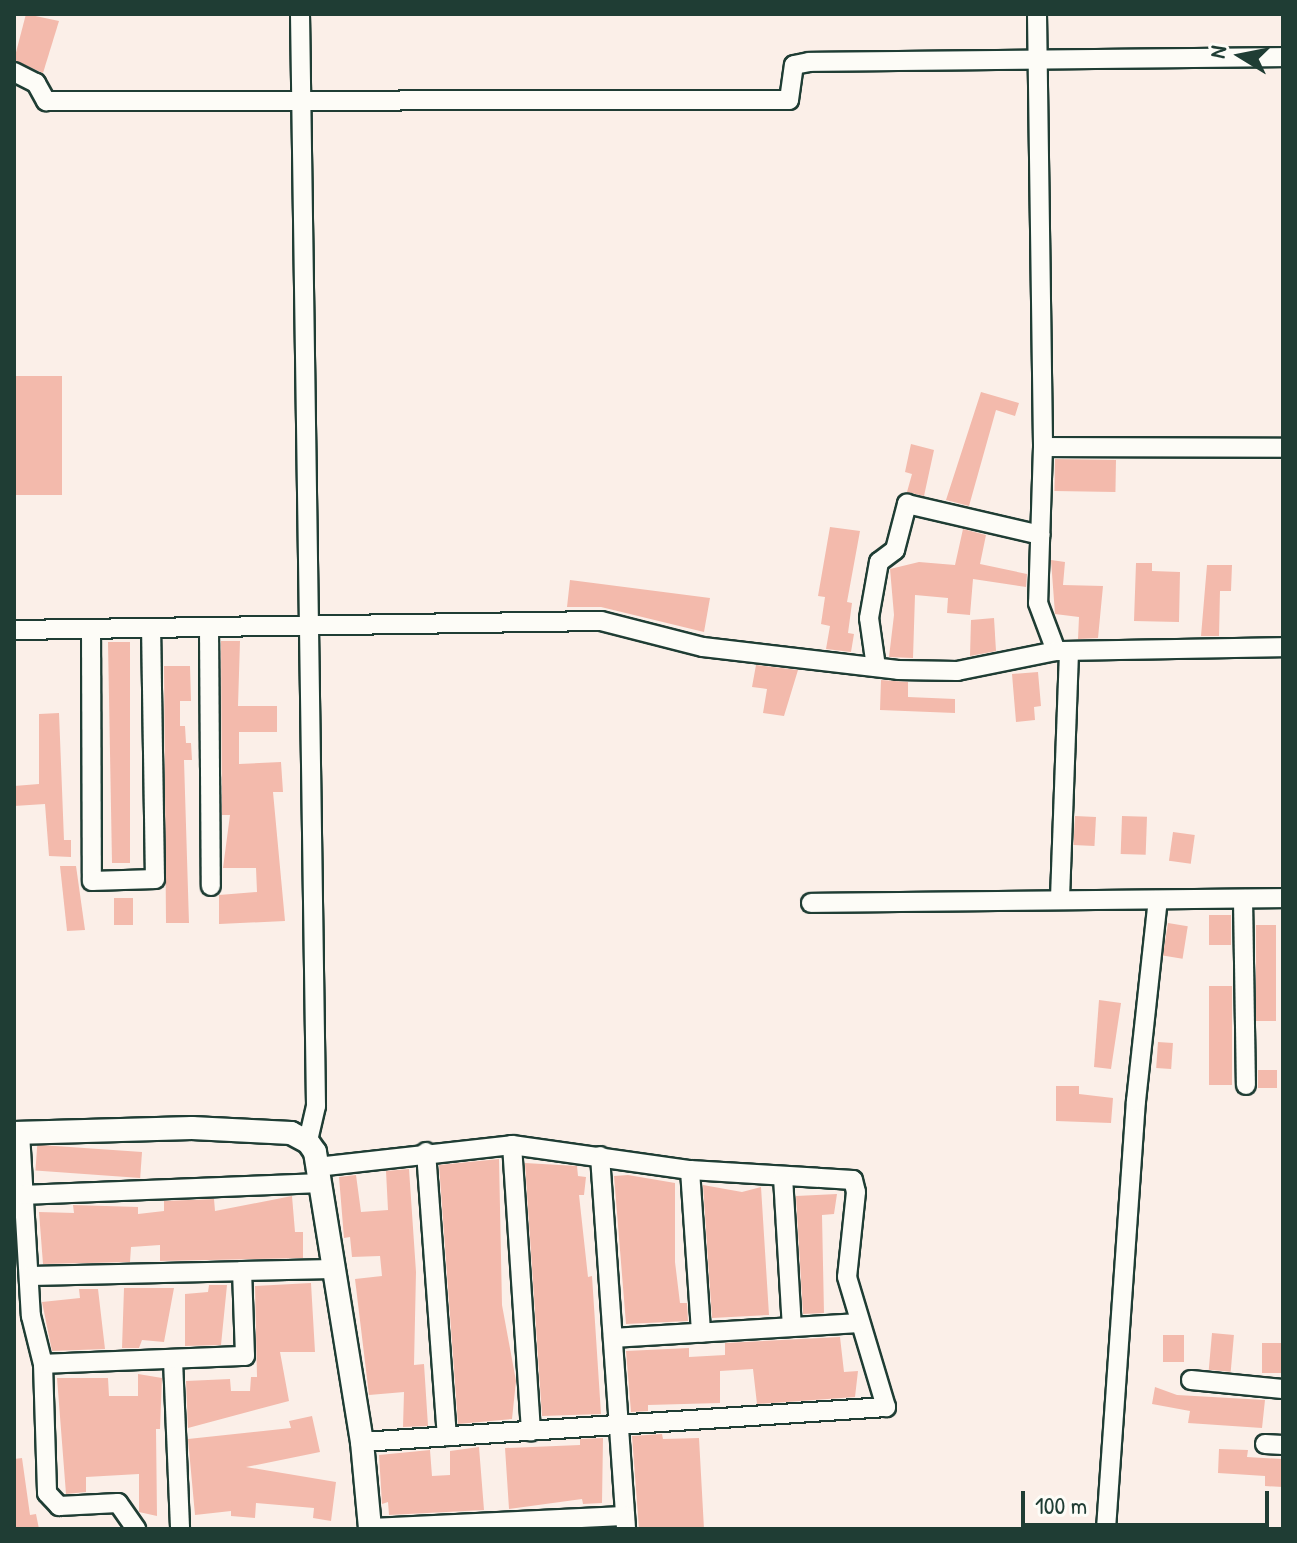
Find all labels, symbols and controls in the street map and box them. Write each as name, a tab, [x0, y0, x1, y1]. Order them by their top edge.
north arrow	[1201, 16, 1281, 96]
text: N	[1202, 43, 1233, 60]
scale bar	[1025, 1475, 1273, 1525]
text: 100 m	[1035, 1489, 1087, 1521]

